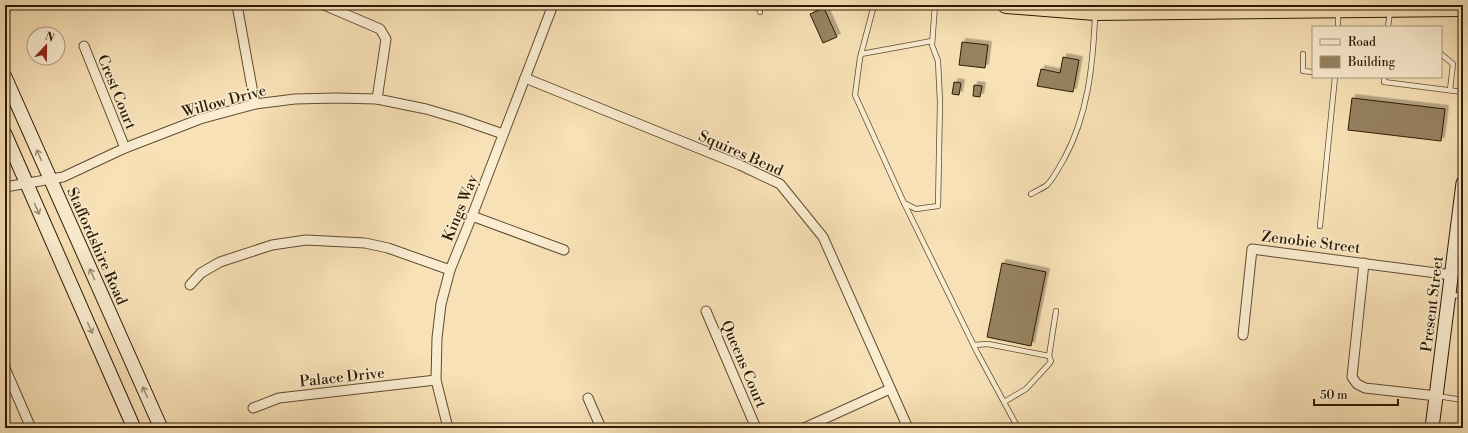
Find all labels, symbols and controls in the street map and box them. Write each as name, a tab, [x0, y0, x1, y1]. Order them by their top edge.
north arrow	[26, 26, 66, 66]
legend	[1312, 26, 1442, 78]
text: N	[43, 30, 56, 46]
text: Road	[1348, 35, 1376, 50]
street label: Crest Court	[93, 52, 140, 133]
text: Building	[1347, 55, 1396, 70]
street label: Willow Drive	[179, 81, 268, 122]
street label: Squires Bend	[696, 126, 786, 181]
one-way arrow	[35, 149, 42, 161]
street label: Kings Way	[439, 172, 483, 244]
street label: Staffordshire Road	[62, 184, 131, 308]
one-way arrow	[34, 202, 41, 214]
street label: Zenobie Street	[1260, 227, 1362, 258]
street label: Present Street	[1417, 254, 1448, 353]
one-way arrow	[88, 268, 95, 280]
street label: Queens Court	[717, 317, 771, 412]
one-way arrow	[87, 321, 94, 333]
street label: Palace Drive	[299, 364, 386, 391]
scale bar	[1314, 381, 1398, 407]
one-way arrow	[141, 387, 148, 399]
text: 50 m	[1320, 388, 1348, 403]

